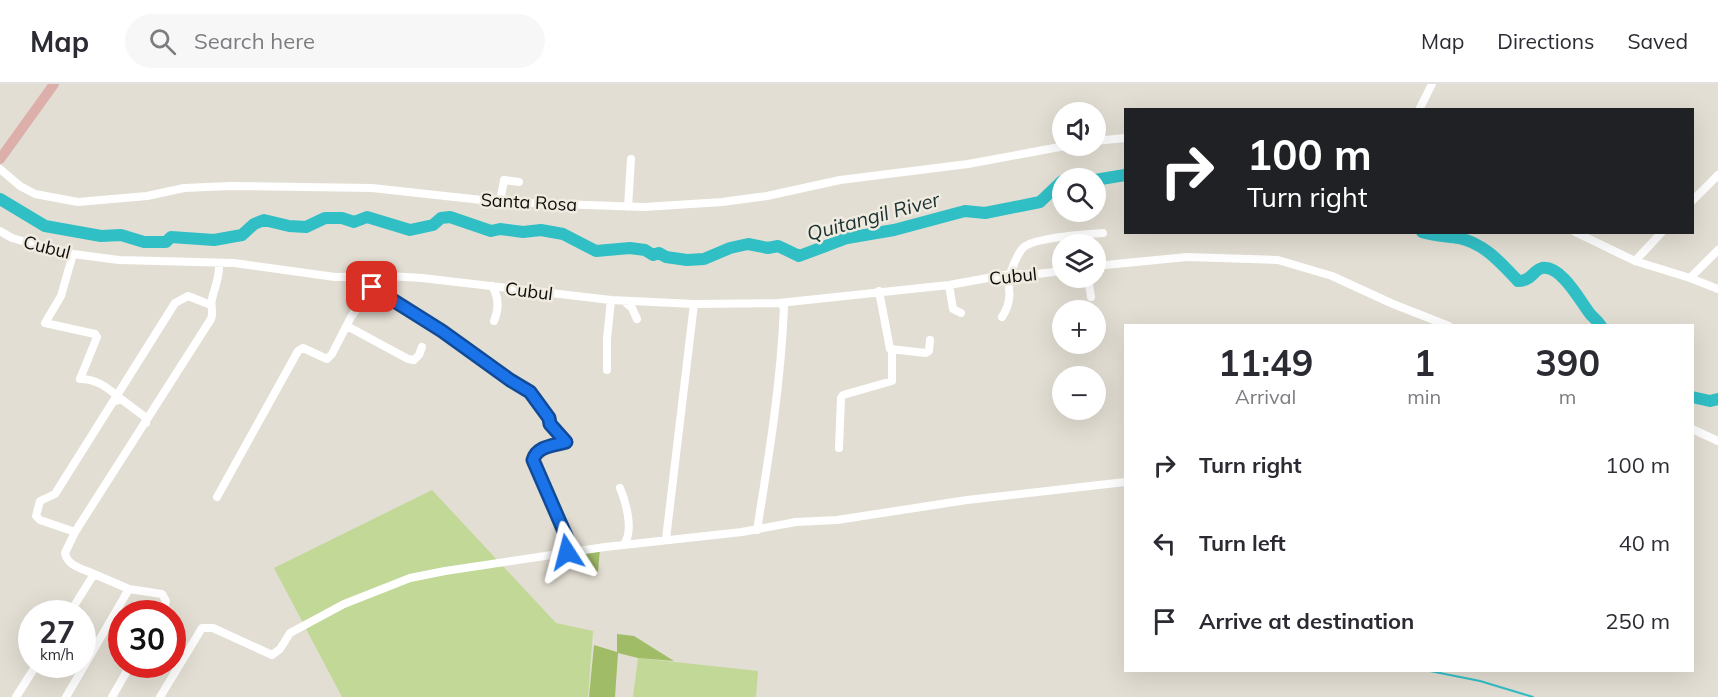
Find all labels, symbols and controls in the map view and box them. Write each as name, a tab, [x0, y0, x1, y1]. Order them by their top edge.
search box	[125, 14, 545, 68]
text: Map	[30, 24, 89, 59]
icon: search	[146, 25, 179, 58]
text: Search here	[194, 27, 315, 55]
text: Map	[1421, 28, 1464, 54]
text: Directions	[1497, 28, 1594, 54]
text: Saved	[1627, 28, 1688, 54]
map controls	[1052, 102, 1106, 420]
button: sound	[1052, 102, 1106, 156]
text: 100 m	[1247, 128, 1372, 181]
icon: right	[1148, 132, 1226, 210]
button: search	[1052, 168, 1106, 222]
text: Turn right	[1247, 180, 1367, 214]
water label: Quitangil River	[804, 186, 943, 246]
street label: Santa Rosa	[480, 188, 578, 216]
street label: Cubul	[21, 230, 73, 264]
button: layers	[1052, 234, 1106, 288]
pin	[346, 261, 397, 312]
street label: Cubul	[988, 262, 1038, 290]
icon: arrive	[355, 270, 388, 303]
street label: Cubul	[504, 277, 554, 305]
button: +	[1052, 300, 1106, 354]
text: 11:49	[1218, 340, 1313, 385]
text: 1	[1413, 340, 1435, 385]
text: 390	[1535, 340, 1600, 385]
button: −	[1052, 366, 1106, 420]
text: Arrival	[1235, 384, 1296, 409]
text: min	[1407, 384, 1441, 409]
text: m	[1559, 384, 1576, 409]
icon: right	[1148, 449, 1181, 482]
text: Turn right	[1199, 451, 1302, 479]
text: 100 m	[1605, 451, 1670, 479]
position arrow	[535, 520, 599, 584]
icon: left	[1148, 527, 1181, 560]
text: Turn left	[1199, 529, 1286, 557]
text: 40 m	[1619, 529, 1670, 557]
speed limit sign: 30	[108, 600, 186, 678]
icon: arrive	[1148, 605, 1181, 638]
text: Arrive at destination	[1199, 607, 1414, 635]
text: 250 m	[1605, 607, 1670, 635]
text: 27	[39, 613, 75, 651]
text: km/h	[40, 645, 74, 664]

